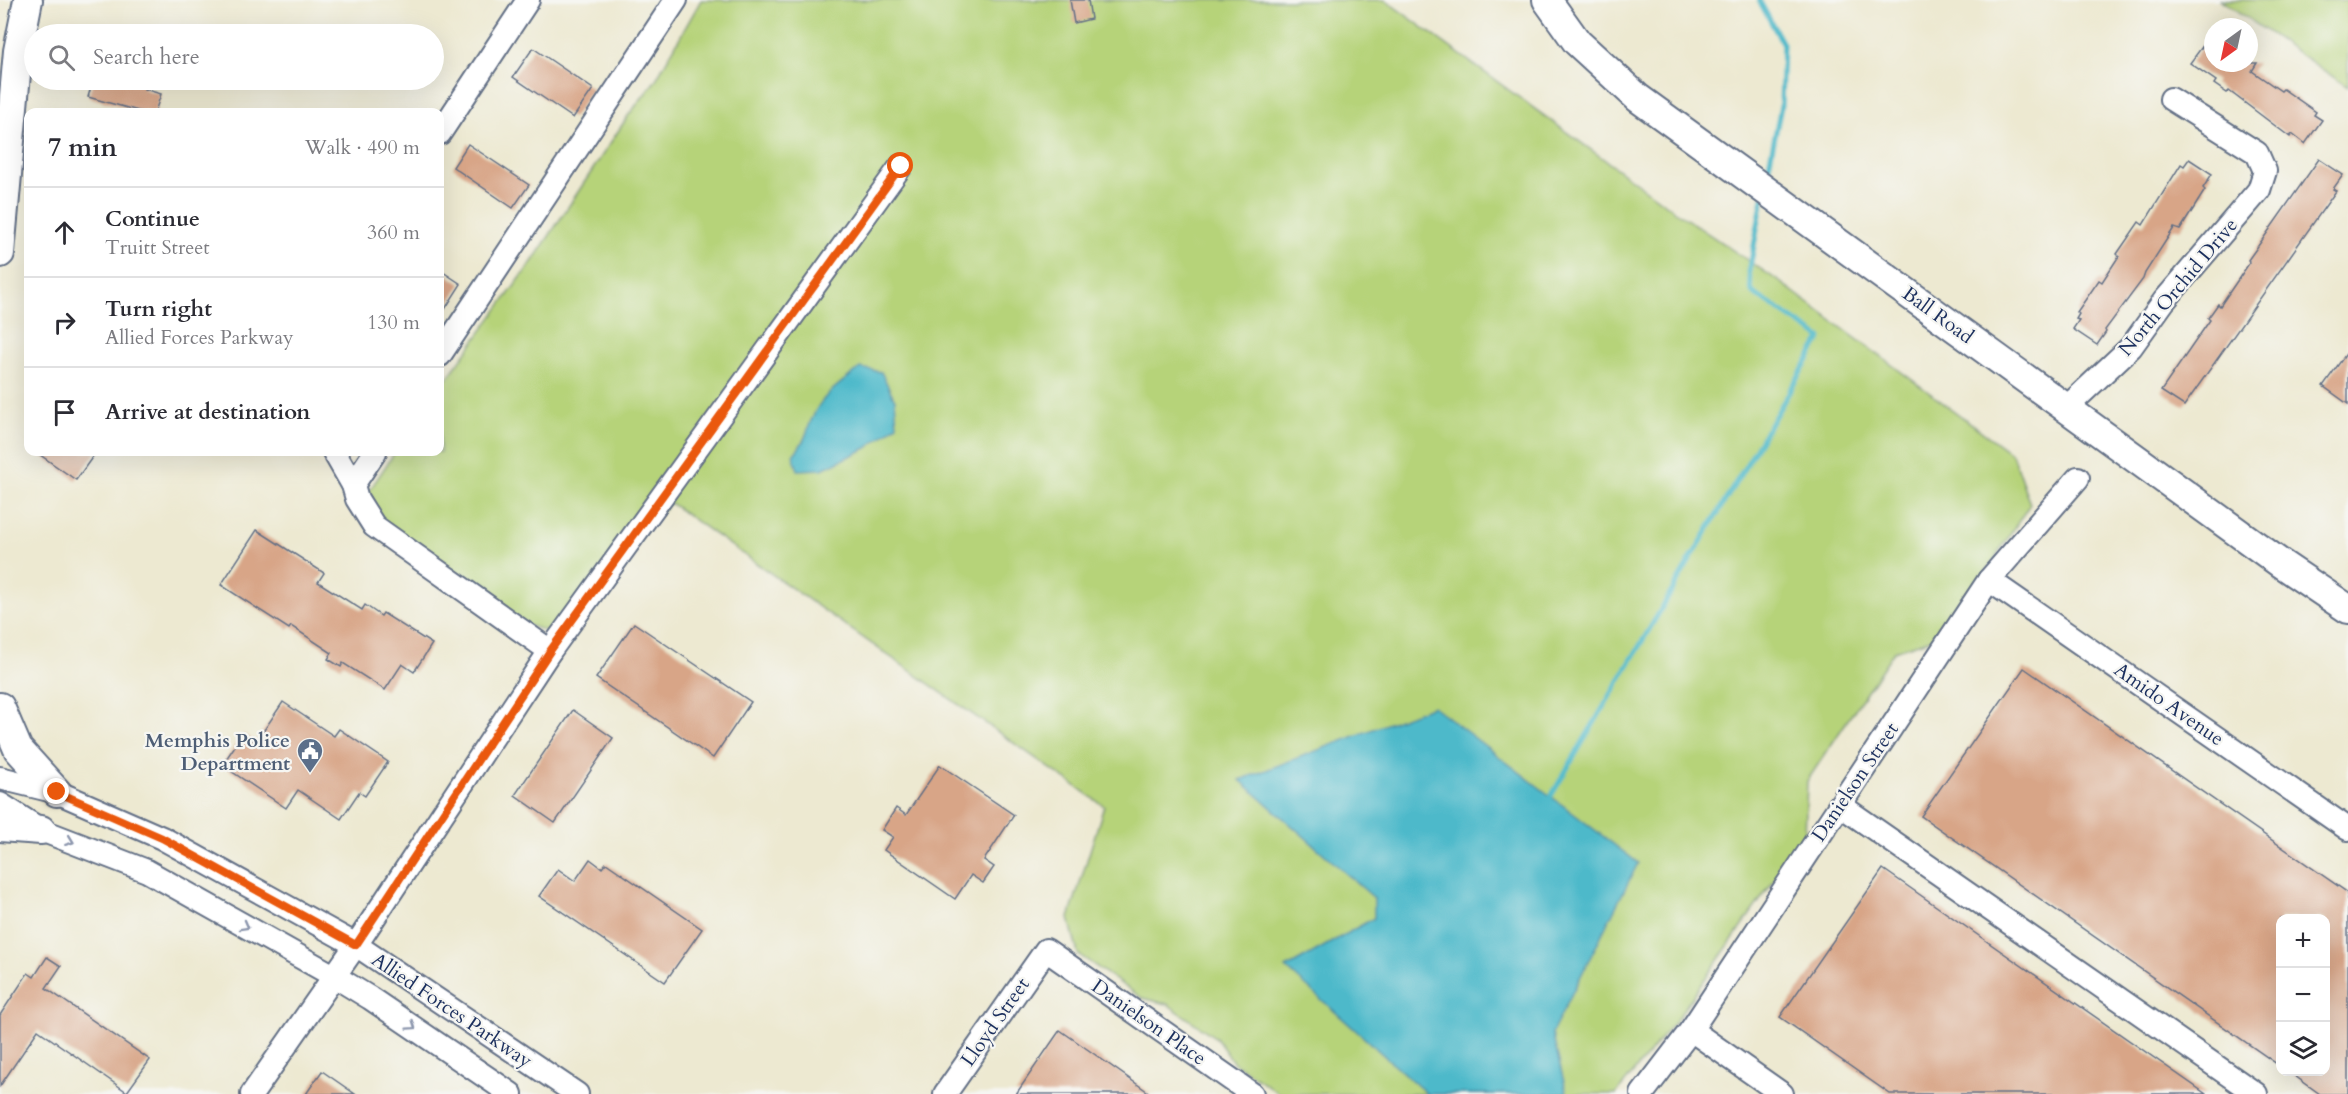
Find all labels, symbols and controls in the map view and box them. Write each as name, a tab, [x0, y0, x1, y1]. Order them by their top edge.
north arrow	[2204, 18, 2258, 72]
search box	[24, 24, 444, 90]
icon: search	[45, 41, 78, 74]
text: Search here	[93, 42, 200, 72]
text: 7 min	[48, 130, 117, 165]
text: Walk · 490 m	[305, 134, 420, 161]
route start	[887, 152, 913, 178]
text: Continue	[105, 204, 200, 234]
street label: North Orchid Drive	[2112, 212, 2244, 362]
icon: ahead	[48, 216, 81, 249]
text: 360 m	[367, 219, 420, 246]
text: Truitt Street	[105, 234, 210, 261]
street label: Ball Road	[1897, 280, 1979, 350]
text: Turn right	[105, 294, 212, 324]
icon: right	[48, 306, 81, 339]
text: 130 m	[367, 309, 420, 336]
text: Allied Forces Parkway	[105, 324, 294, 351]
icon: arrive	[48, 396, 81, 429]
text: Arrive at destination	[105, 397, 310, 427]
street label: Amido Avenue	[2109, 656, 2229, 752]
street label: Danielson Street	[1805, 717, 1905, 847]
place label: Memphis Police Department	[145, 727, 290, 777]
public building icon: Memphis Police Department	[295, 736, 325, 774]
route end	[43, 778, 69, 804]
one-way arrow	[64, 834, 75, 846]
map controls	[2276, 914, 2330, 1076]
button: +	[2276, 914, 2330, 968]
one-way arrow	[239, 919, 249, 930]
street label: Allied Forces Parkway	[366, 946, 538, 1074]
button: −	[2276, 968, 2330, 1022]
street label: Lloyd Street	[954, 972, 1036, 1072]
street label: Danielson Place	[1086, 972, 1212, 1072]
one-way arrow	[405, 1019, 416, 1030]
button: layers	[2276, 1022, 2330, 1076]

